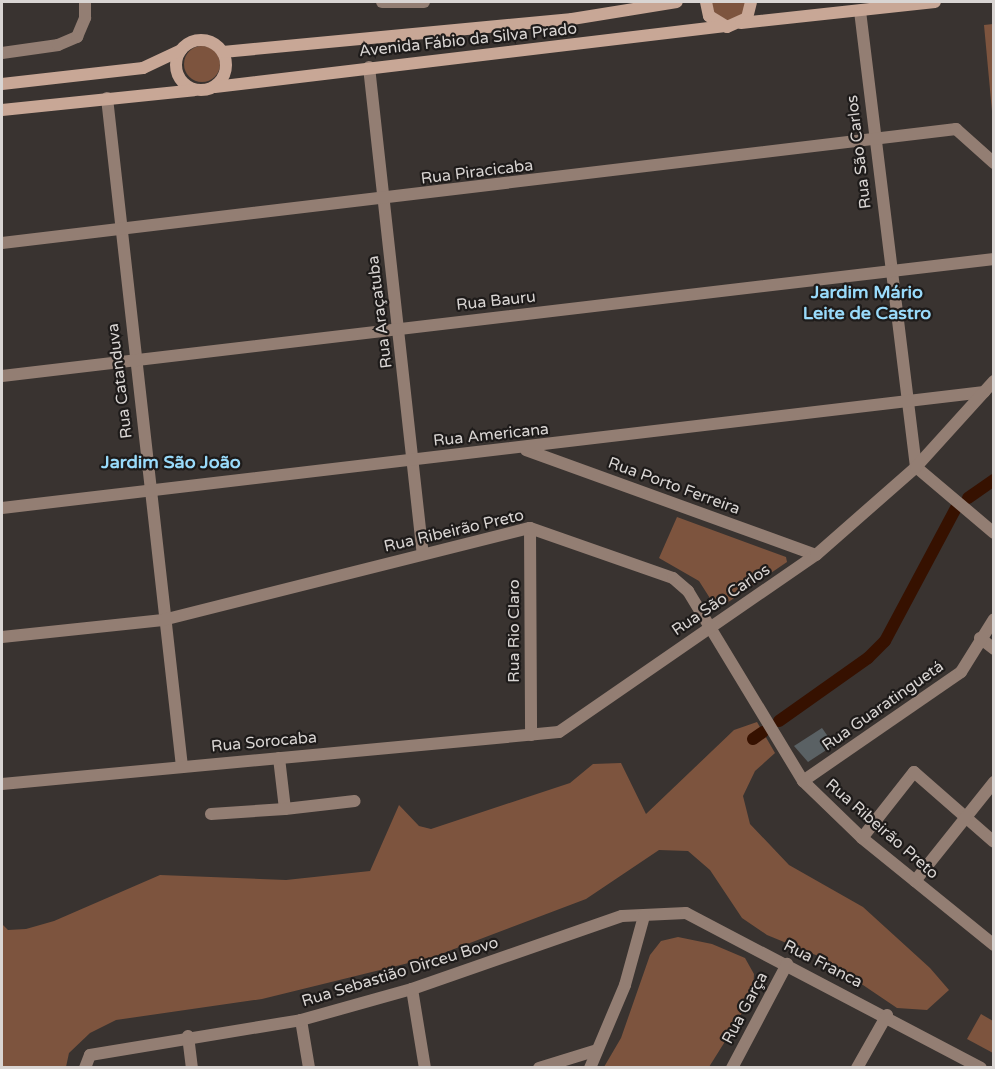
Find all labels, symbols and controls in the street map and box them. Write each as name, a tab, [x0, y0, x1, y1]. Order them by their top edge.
street label: Avenida Fábio da Silva Prado	[358, 19, 578, 61]
street label: Rua São Carlos	[842, 94, 876, 210]
street label: Rua Piracicaba	[420, 156, 534, 188]
street label: Rua Araçatuba	[364, 254, 396, 370]
district label: Jardim Mário Leite de Castro	[803, 282, 931, 324]
street label: Rua Bauru	[455, 287, 537, 315]
street label: Rua Catanduva	[103, 322, 137, 440]
street label: Rua Americana	[432, 419, 550, 451]
district label: Jardim São João	[101, 451, 241, 473]
street label: Rua Porto Ferreira	[605, 453, 743, 519]
street label: Rua Ribeirão Preto	[382, 506, 526, 556]
street label: Rua São Carlos	[668, 560, 774, 640]
street label: Rua Rio Claro	[504, 579, 524, 683]
street label: Rua Guaratinguetá	[819, 657, 947, 755]
street label: Rua Sorocaba	[210, 728, 318, 756]
street label: Rua Ribeirão Preto	[822, 775, 942, 883]
street label: Rua Sebastião Dirceu Bovo	[299, 933, 501, 1011]
street label: Rua Franca	[780, 936, 866, 992]
street label: Rua Garça	[718, 969, 772, 1047]

